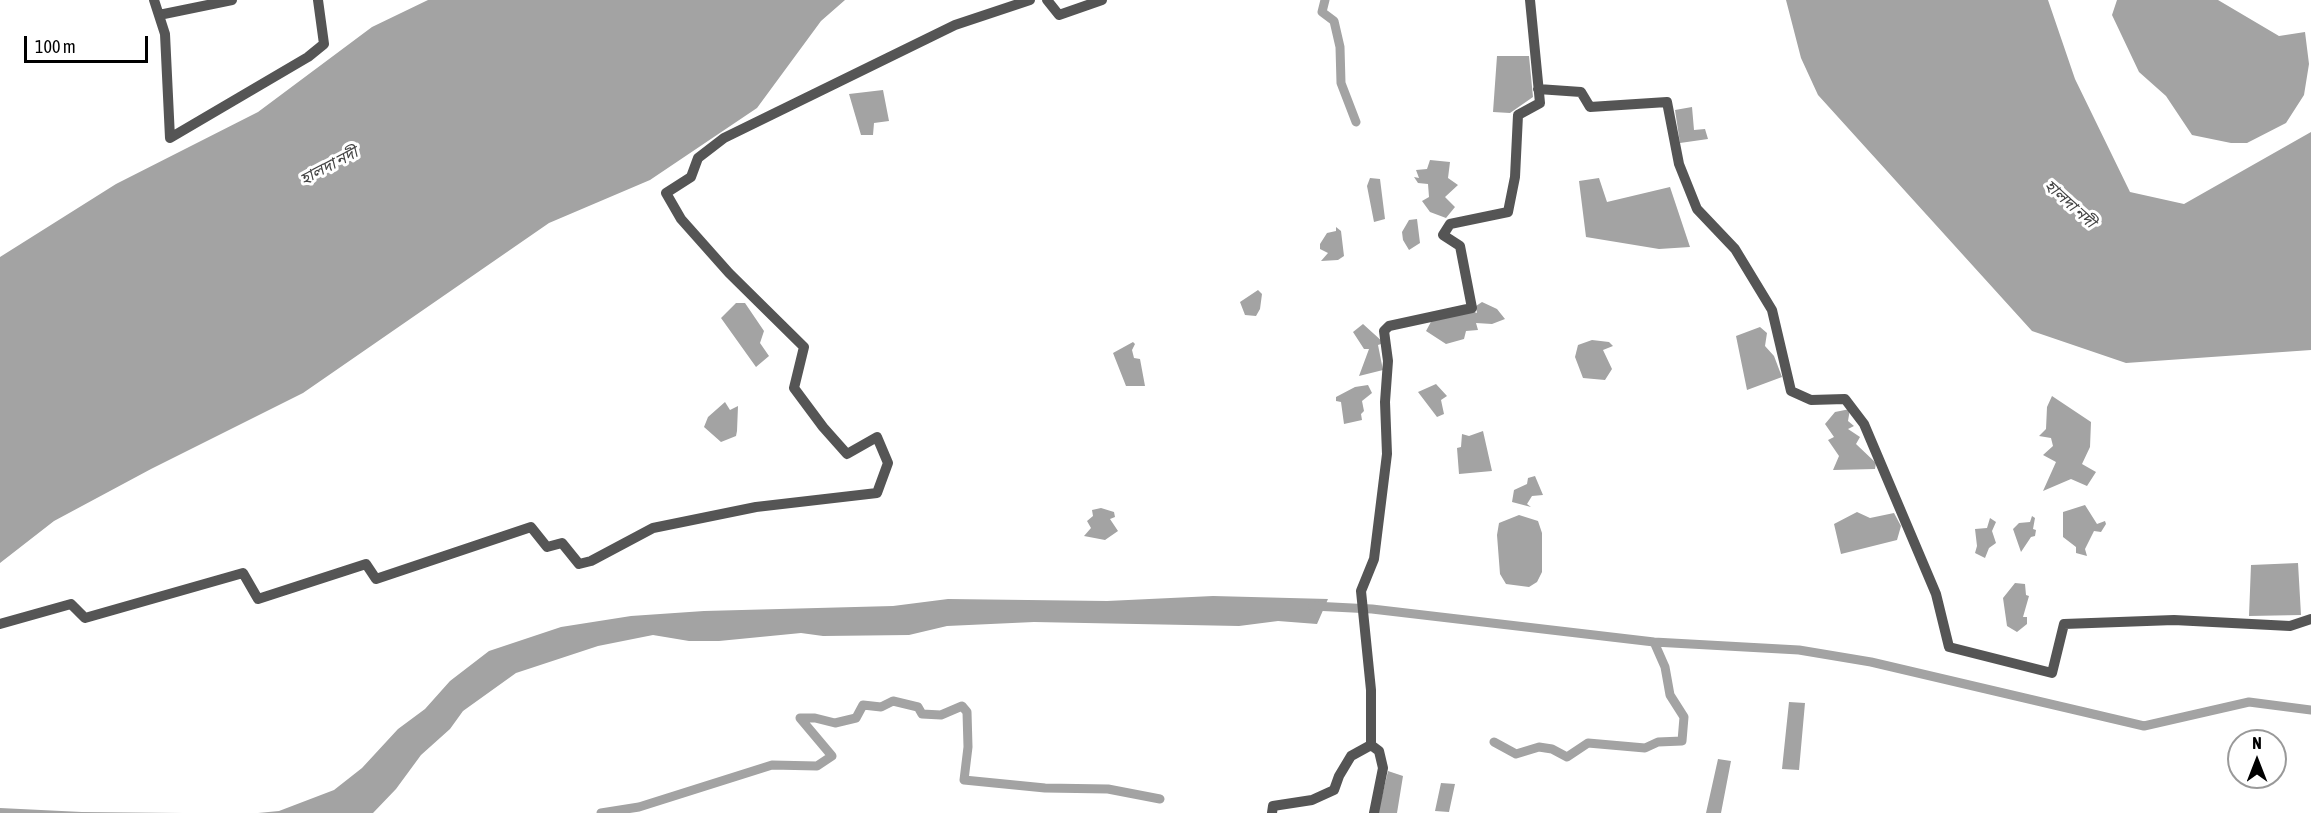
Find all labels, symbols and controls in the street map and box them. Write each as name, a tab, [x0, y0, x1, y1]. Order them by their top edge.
scale bar	[27, 24, 152, 62]
text: 100 m	[35, 36, 76, 57]
water label: হালদা নদী	[297, 143, 361, 189]
water label: হালদা নদী	[2040, 176, 2100, 232]
north arrow	[2227, 729, 2287, 789]
text: N	[2252, 734, 2262, 752]

